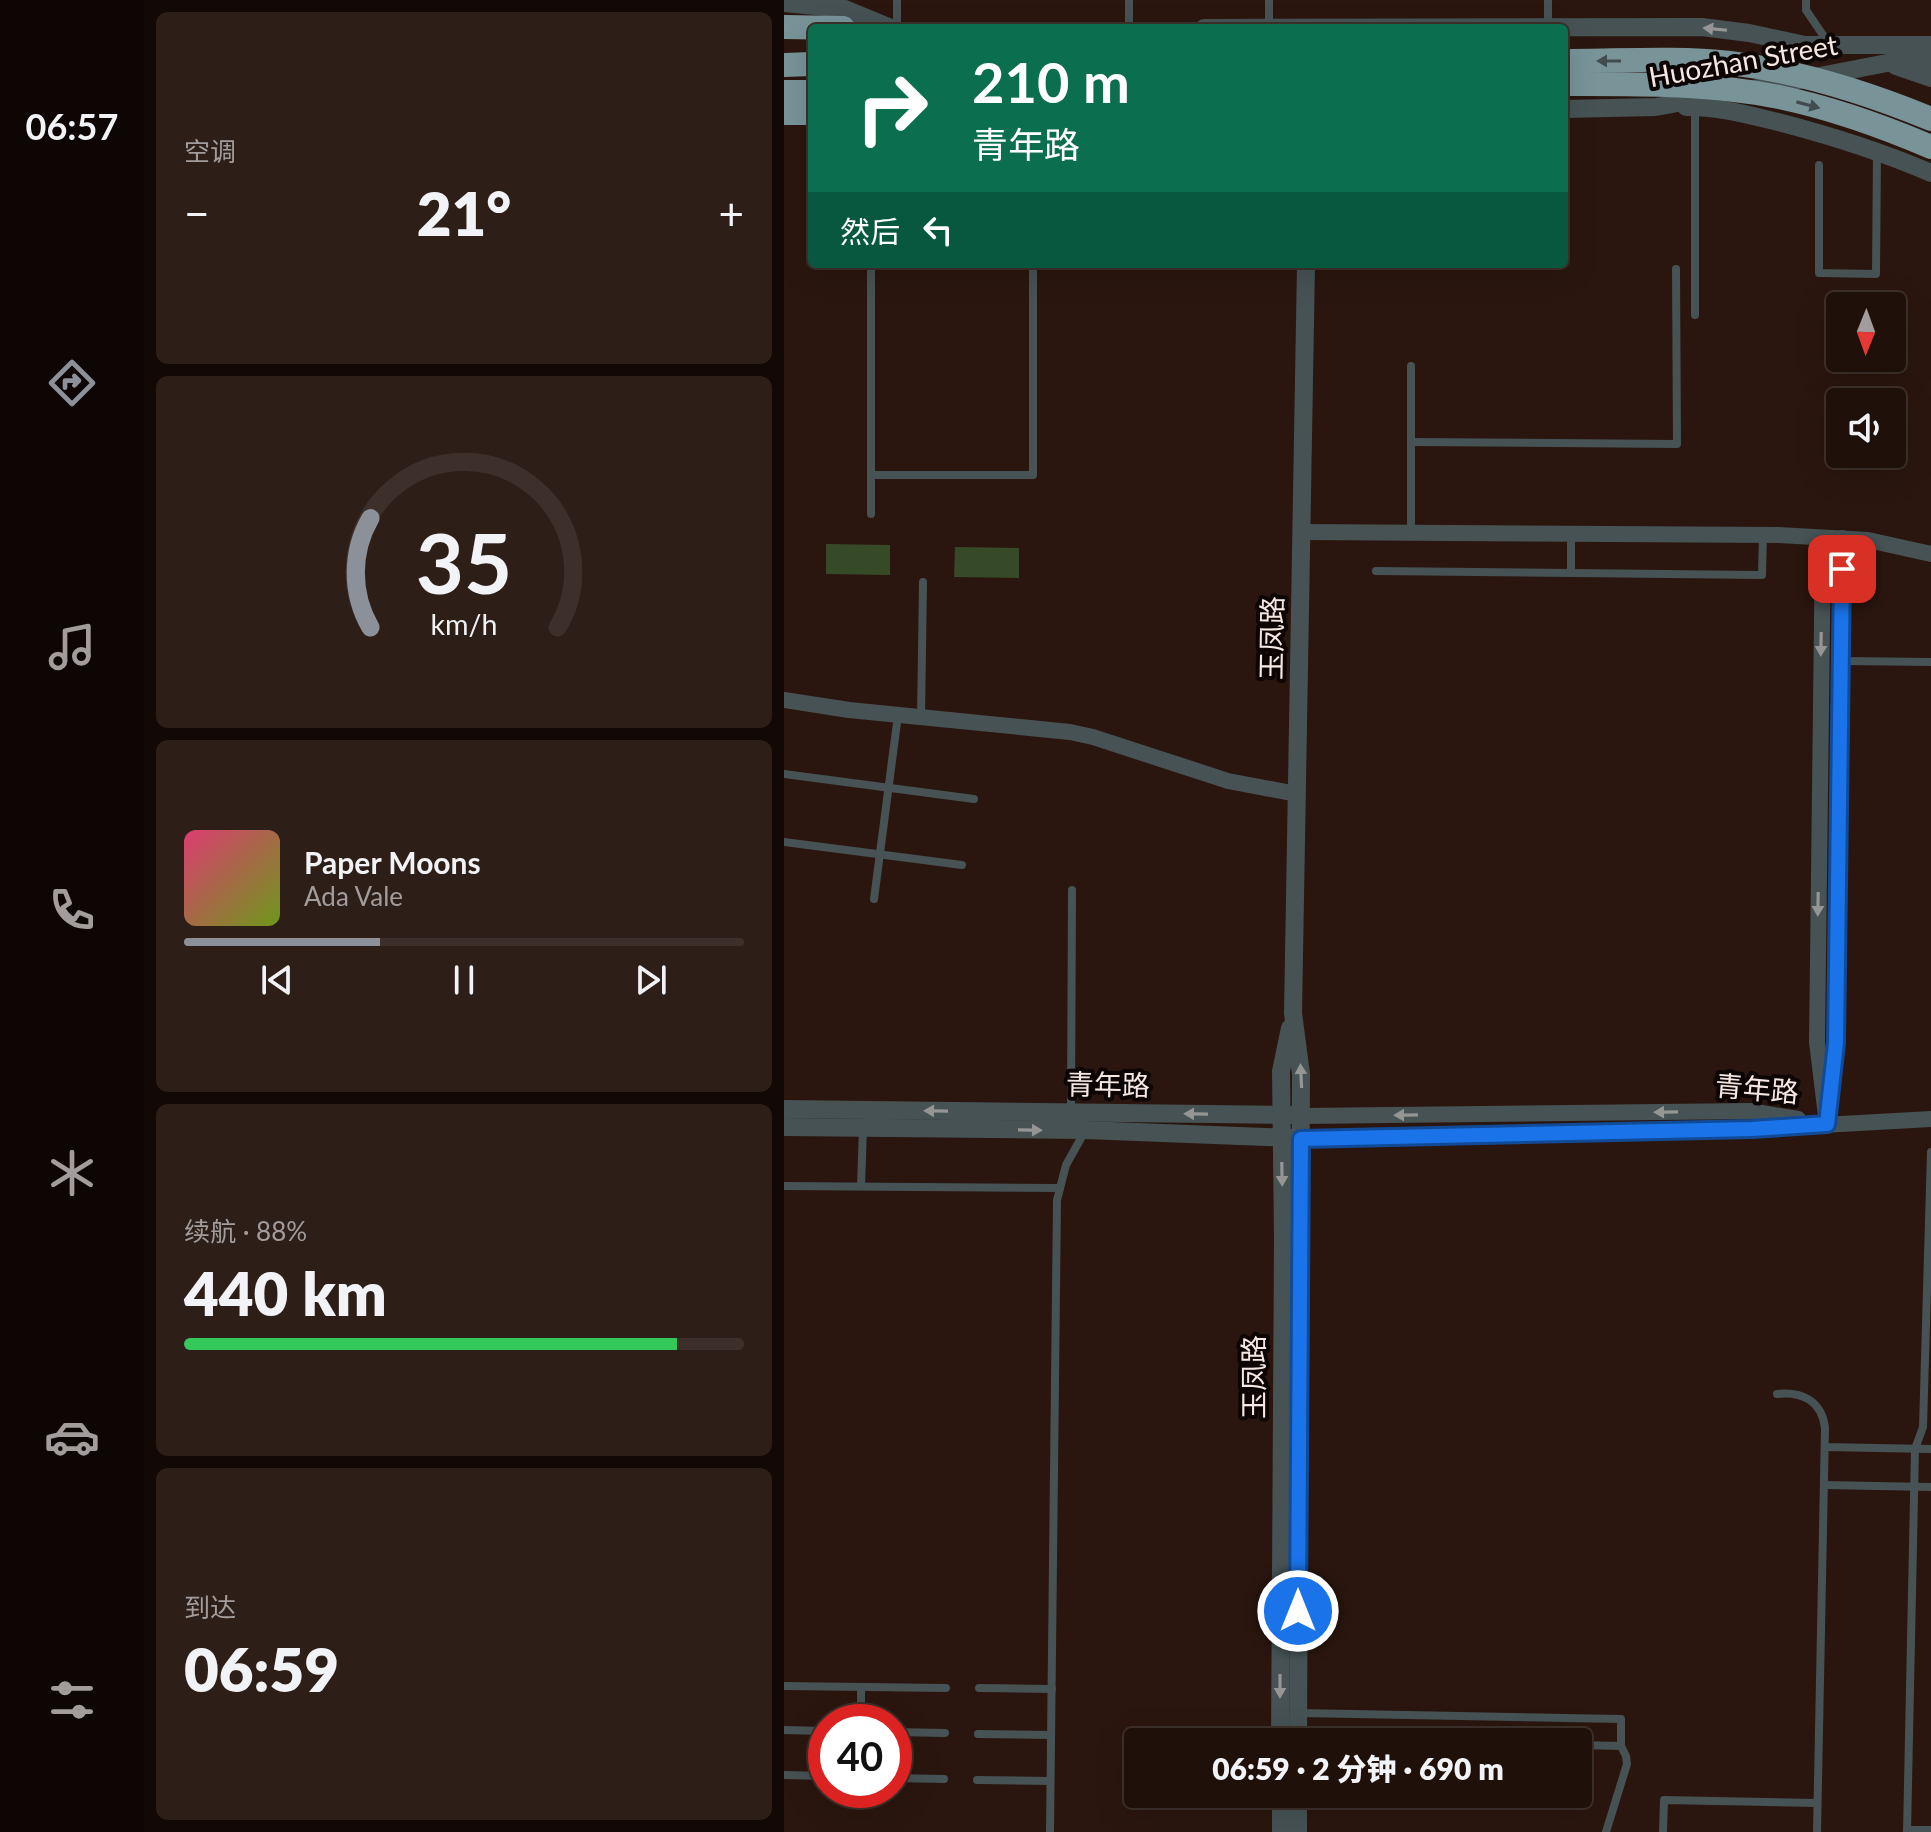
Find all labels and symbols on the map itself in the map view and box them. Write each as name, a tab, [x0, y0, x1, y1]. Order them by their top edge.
one-way arrow	[1702, 22, 1727, 35]
street label: Huozhan Street	[1646, 27, 1840, 93]
one-way arrow	[1596, 55, 1621, 67]
one-way arrow	[1796, 99, 1821, 111]
north arrow	[1826, 292, 1906, 372]
pin	[1808, 535, 1876, 603]
street label: 玉凤路	[1253, 596, 1289, 680]
one-way arrow	[1815, 632, 1828, 657]
one-way arrow	[1812, 892, 1824, 917]
one-way arrow	[1294, 1063, 1307, 1088]
street label: 青年路	[1066, 1066, 1150, 1102]
street label: 青年路	[1714, 1067, 1800, 1109]
one-way arrow	[923, 1105, 948, 1117]
one-way arrow	[1653, 1106, 1678, 1118]
one-way arrow	[1183, 1108, 1208, 1120]
one-way arrow	[1393, 1109, 1418, 1121]
one-way arrow	[1018, 1124, 1043, 1136]
one-way arrow	[1276, 1162, 1288, 1187]
street label: 玉凤路	[1236, 1335, 1270, 1419]
position arrow	[1256, 1569, 1340, 1653]
one-way arrow	[1274, 1674, 1286, 1699]
speed limit sign: 40	[808, 1704, 912, 1808]

